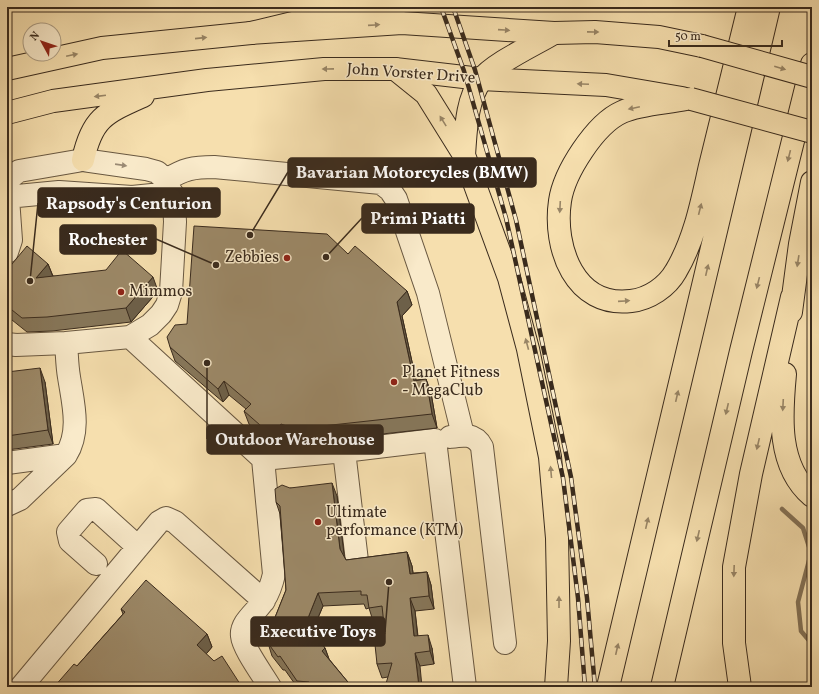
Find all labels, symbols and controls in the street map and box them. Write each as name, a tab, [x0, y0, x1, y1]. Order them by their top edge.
north arrow	[22, 22, 62, 62]
one-way arrow	[368, 22, 381, 28]
scale bar	[669, 22, 782, 48]
one-way arrow	[498, 26, 510, 33]
text: N	[27, 29, 44, 44]
one-way arrow	[587, 29, 600, 35]
text: 50 m	[675, 29, 701, 45]
one-way arrow	[195, 35, 207, 41]
one-way arrow	[67, 52, 79, 58]
street label: John Vorster Drive	[346, 59, 476, 89]
one-way arrow	[774, 65, 786, 71]
one-way arrow	[321, 66, 334, 72]
one-way arrow	[577, 80, 589, 87]
one-way arrow	[94, 92, 106, 99]
one-way arrow	[627, 106, 640, 112]
one-way arrow	[440, 116, 447, 127]
one-way arrow	[786, 151, 792, 163]
callout: Bavarian Motorcycles (BMW)	[288, 158, 536, 187]
one-way arrow	[115, 162, 127, 168]
text: Bavarian Motorcycles (BMW)	[296, 162, 528, 185]
callout: Rapsody's Centurion	[38, 188, 220, 217]
text: Rapsody's Centurion	[46, 193, 212, 216]
one-way arrow	[557, 201, 563, 214]
one-way arrow	[697, 203, 703, 215]
callout: Primi Piatti	[362, 204, 474, 233]
text: Primi Piatti	[370, 208, 466, 231]
callout: Rochester	[60, 225, 156, 254]
text: Rochester	[68, 229, 148, 252]
place label: Zebbies	[225, 247, 279, 269]
marker: Zebbies	[282, 253, 292, 263]
one-way arrow	[794, 255, 800, 267]
one-way arrow	[704, 263, 710, 276]
one-way arrow	[755, 277, 761, 289]
place label: Mimmos	[129, 281, 193, 303]
marker: Mimmos	[116, 287, 126, 297]
one-way arrow	[618, 298, 630, 305]
one-way arrow	[523, 338, 529, 351]
place label: Planet Fitness - MegaClub	[402, 362, 500, 402]
marker: Planet Fitness - MegaClub	[389, 377, 399, 387]
one-way arrow	[674, 390, 680, 402]
one-way arrow	[779, 399, 786, 411]
one-way arrow	[724, 403, 730, 415]
callout: Outdoor Warehouse	[207, 425, 383, 454]
text: Outdoor Warehouse	[215, 429, 375, 452]
one-way arrow	[754, 438, 760, 450]
one-way arrow	[548, 466, 554, 478]
place label: Ultimate performance (KTM)	[326, 502, 464, 542]
one-way arrow	[644, 516, 650, 529]
marker: Ultimate performance (KTM)	[313, 517, 323, 527]
one-way arrow	[694, 529, 700, 542]
one-way arrow	[731, 565, 737, 578]
one-way arrow	[556, 595, 562, 608]
callout: Executive Toys	[251, 617, 385, 646]
text: Executive Toys	[260, 621, 377, 644]
one-way arrow	[614, 643, 620, 655]

